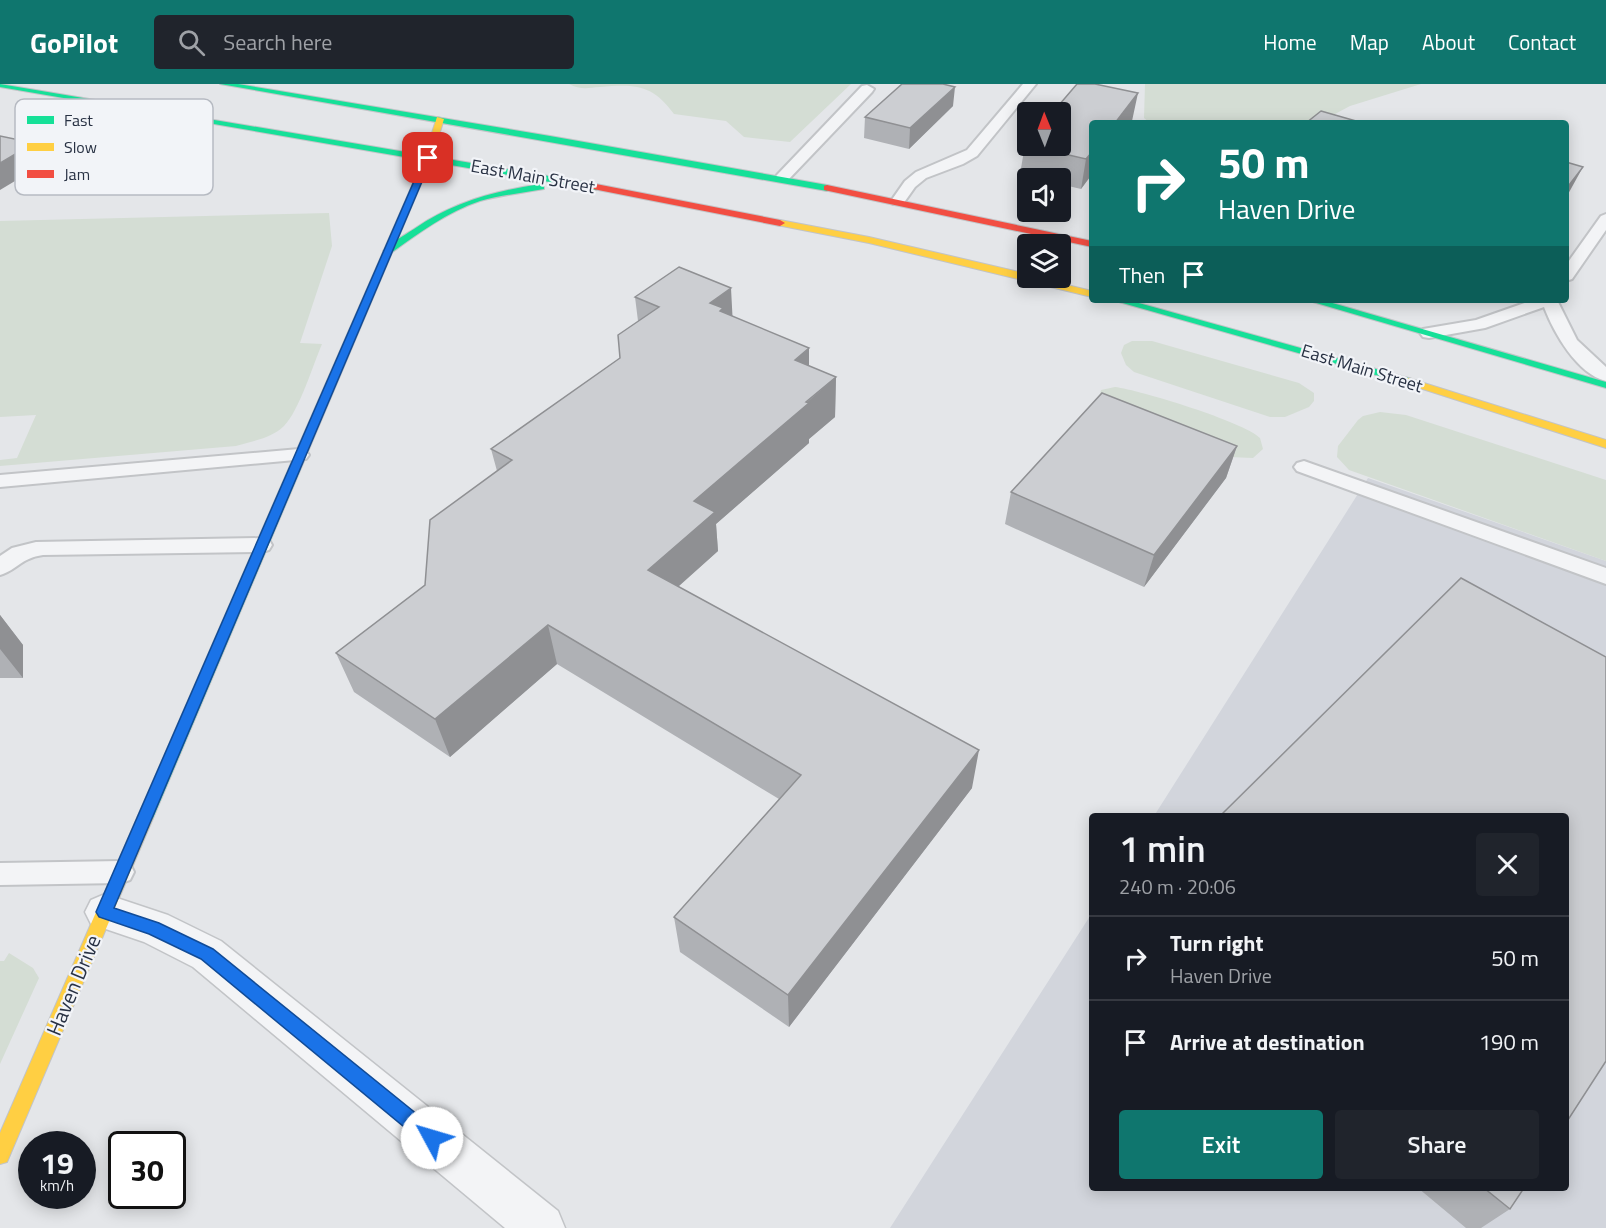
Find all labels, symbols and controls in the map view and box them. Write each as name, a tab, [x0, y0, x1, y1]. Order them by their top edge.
search box	[154, 15, 574, 69]
text: GoPilot	[30, 21, 118, 64]
text: Search here	[223, 25, 332, 59]
icon: search	[175, 26, 208, 59]
text: Home	[1263, 26, 1317, 58]
text: Map	[1350, 26, 1389, 58]
text: About	[1422, 26, 1475, 58]
text: Contact	[1508, 26, 1576, 58]
legend	[15, 99, 213, 195]
north arrow	[1017, 102, 1071, 156]
map controls	[1017, 102, 1071, 288]
text: Fast	[64, 108, 93, 132]
text: 50 m	[1218, 130, 1310, 194]
pin	[402, 132, 453, 183]
text: Slow	[64, 135, 97, 159]
icon: arrive	[411, 141, 444, 174]
icon: right	[1119, 144, 1197, 222]
street label: East Main Street	[469, 152, 598, 200]
text: Jam	[64, 162, 90, 186]
button: sound	[1017, 168, 1071, 222]
text: Haven Drive	[1218, 188, 1355, 229]
button: layers	[1017, 234, 1071, 288]
text: Then	[1119, 258, 1165, 292]
icon: arrive	[1177, 258, 1210, 291]
street label: East Main Street	[1298, 337, 1427, 399]
text: 1 min	[1119, 821, 1206, 876]
button: close	[1476, 833, 1539, 896]
text: 240 m · 20:06	[1119, 871, 1236, 902]
text: Turn right	[1170, 926, 1264, 960]
street label: Haven Drive	[37, 930, 109, 1040]
text: 50 m	[1491, 941, 1539, 975]
icon: right	[1119, 942, 1152, 975]
text: Haven Drive	[1170, 960, 1272, 991]
text: Arrive at destination	[1170, 1025, 1365, 1059]
text: 190 m	[1479, 1025, 1539, 1059]
icon: arrive	[1119, 1026, 1152, 1059]
position arrow	[400, 1106, 464, 1170]
button: Exit	[1119, 1110, 1323, 1179]
button: Share	[1335, 1110, 1539, 1179]
speed limit sign: 30	[108, 1131, 186, 1209]
text: 19	[40, 1140, 74, 1186]
text: km/h	[40, 1174, 74, 1197]

